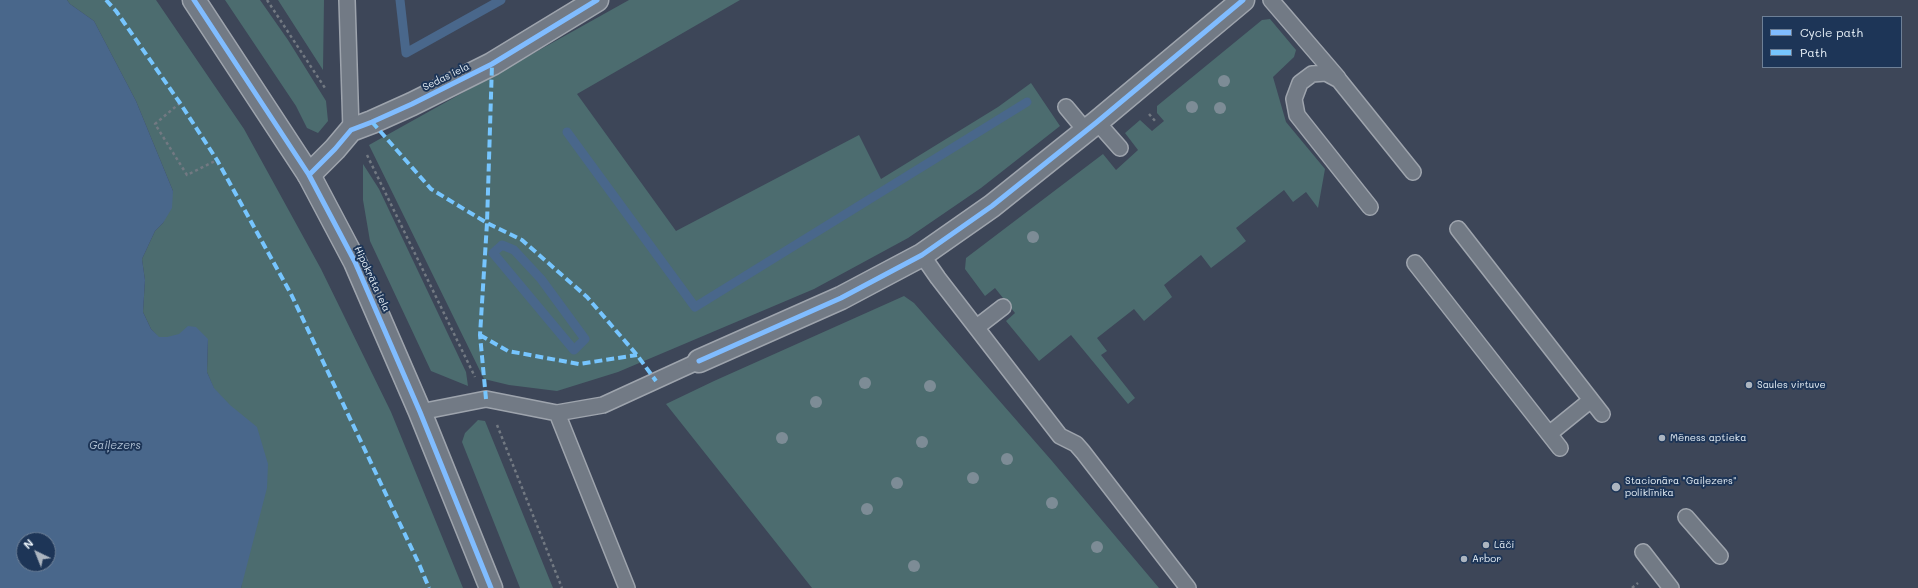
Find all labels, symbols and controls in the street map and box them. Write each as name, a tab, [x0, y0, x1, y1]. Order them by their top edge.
legend	[1762, 16, 1902, 68]
text: Cycle path	[1800, 24, 1863, 40]
text: Path	[1800, 44, 1827, 60]
street label: Sedas iela	[421, 61, 471, 93]
street label: Hipokrāta iela	[352, 244, 392, 314]
place label: Saules virtuve	[1757, 379, 1826, 391]
marker: Saules virtuve	[1744, 380, 1754, 390]
place label: Mēness aptieka	[1670, 432, 1746, 444]
marker: Mēness aptieka	[1657, 433, 1667, 443]
water label: Gaiļezers	[89, 439, 141, 453]
place label: Stacionāra "Gaiļezers" poliklīnika	[1625, 475, 1736, 498]
marker: Stacionāra "Gaiļezers" poliklīnika	[1610, 481, 1622, 493]
north arrow	[16, 532, 56, 572]
text: N	[20, 535, 36, 552]
place label: Lāči	[1494, 539, 1514, 551]
marker: Lāči	[1481, 540, 1491, 550]
place label: Arbor	[1472, 553, 1501, 565]
marker: Arbor	[1459, 554, 1469, 564]

